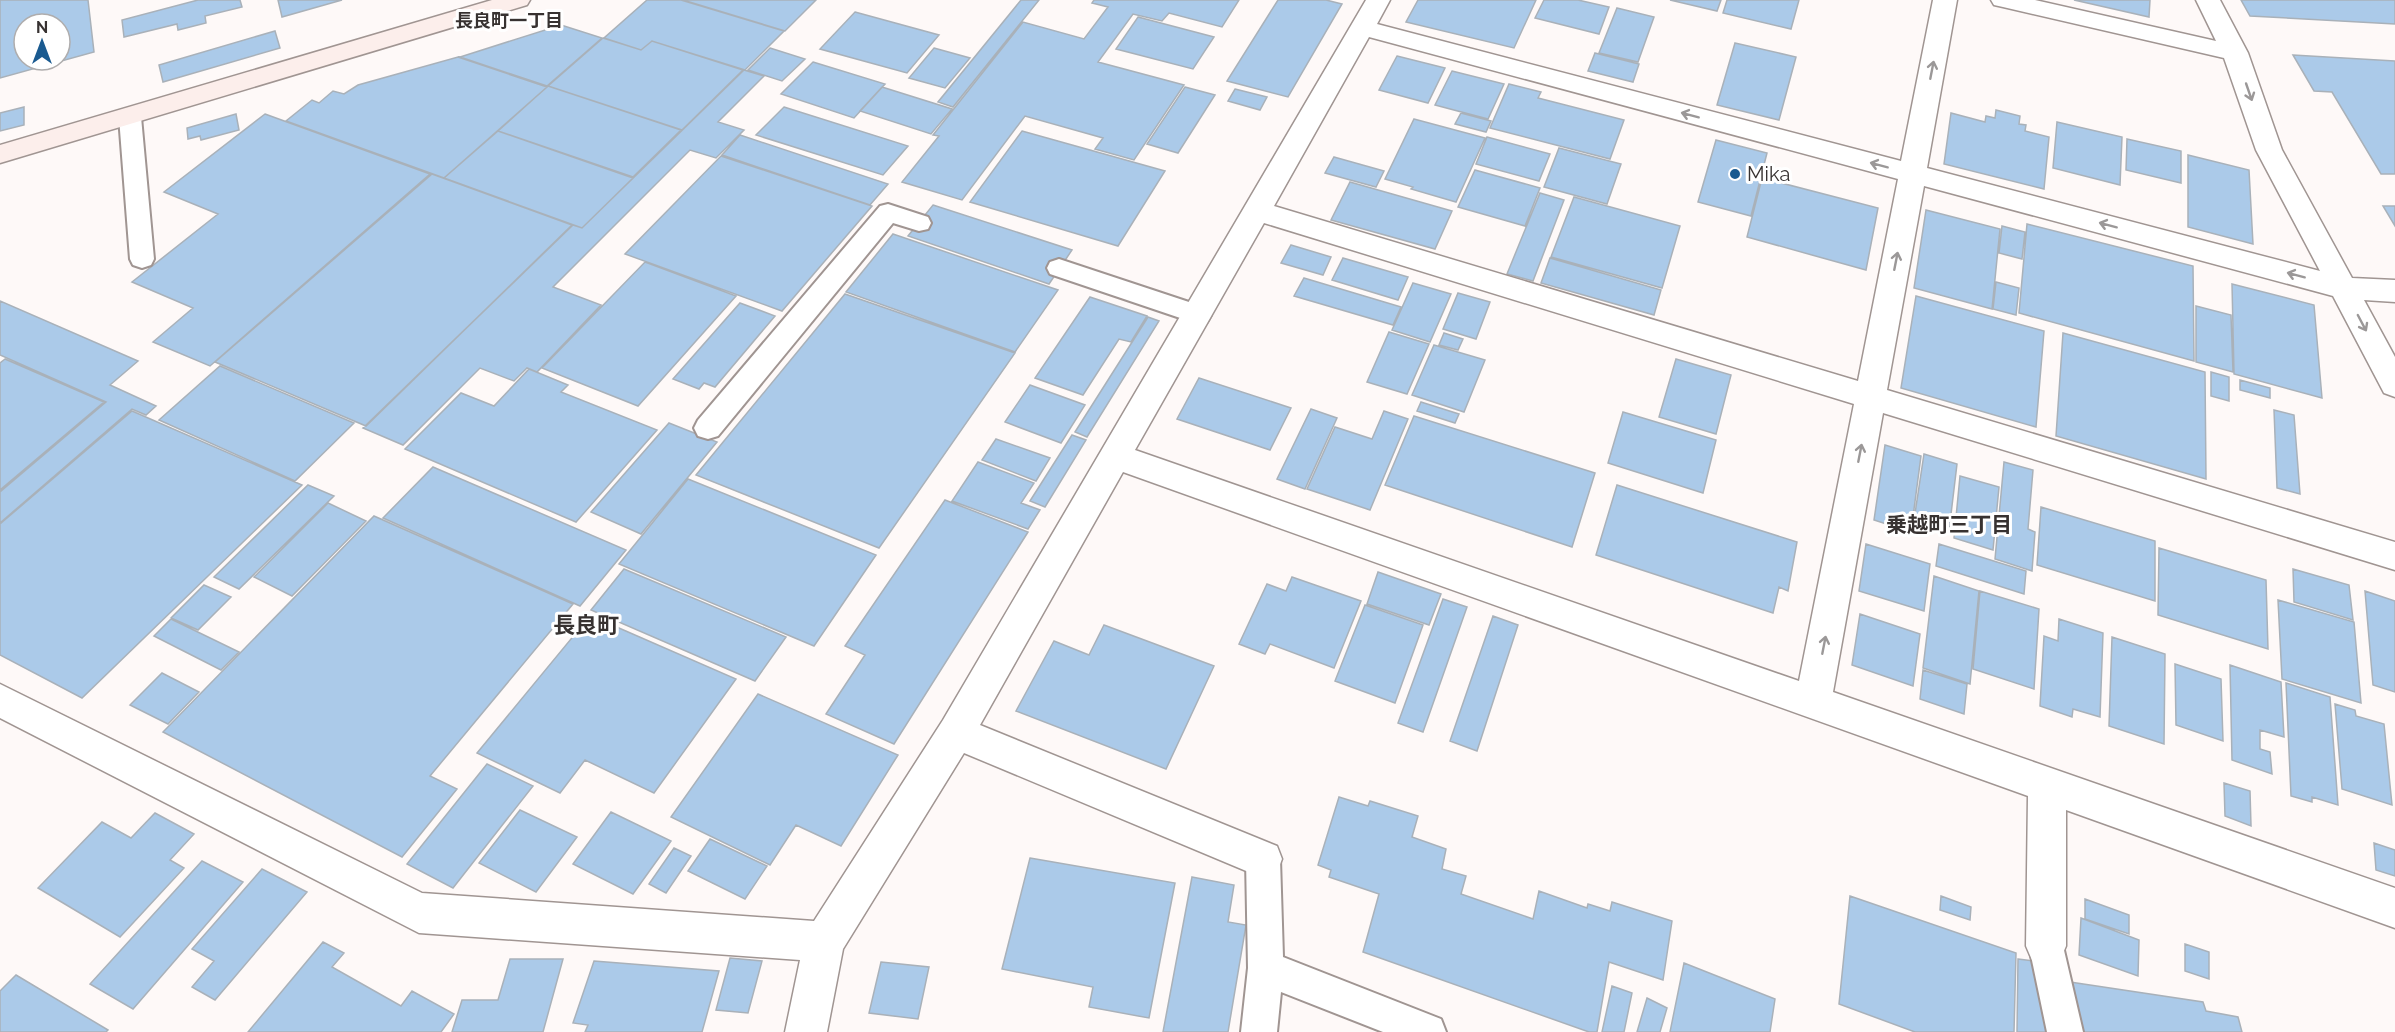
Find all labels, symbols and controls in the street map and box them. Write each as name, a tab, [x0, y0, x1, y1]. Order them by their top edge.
district label: 長良町一丁目	[455, 10, 563, 31]
north arrow	[12, 12, 72, 72]
text: N	[36, 18, 48, 37]
one-way arrow	[1927, 60, 1938, 80]
one-way arrow	[2244, 82, 2255, 101]
one-way arrow	[1681, 109, 1700, 121]
one-way arrow	[1869, 158, 1888, 170]
place label: Mika	[1747, 162, 1790, 186]
marker: Mika	[1728, 167, 1742, 181]
one-way arrow	[2099, 219, 2118, 231]
one-way arrow	[1891, 252, 1902, 272]
one-way arrow	[2287, 269, 2306, 281]
one-way arrow	[2356, 314, 2368, 331]
one-way arrow	[1855, 444, 1866, 463]
district label: 乗越町三丁目	[1886, 512, 2012, 537]
district label: 長良町	[553, 612, 619, 638]
one-way arrow	[1819, 635, 1830, 655]

